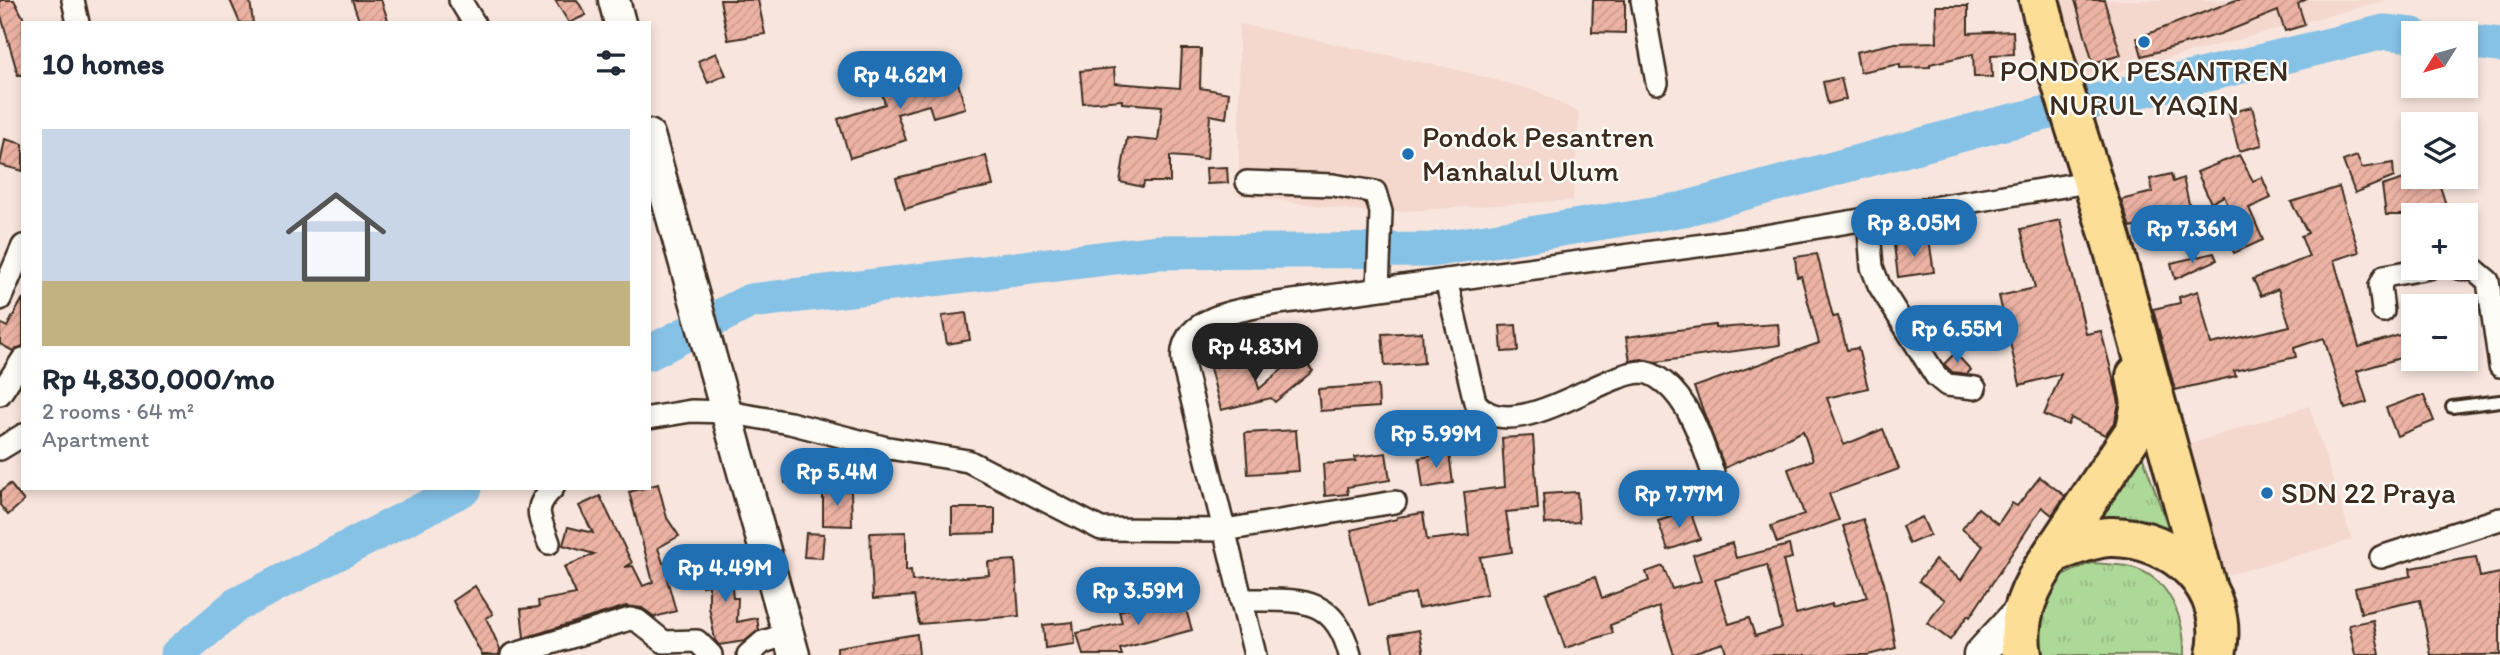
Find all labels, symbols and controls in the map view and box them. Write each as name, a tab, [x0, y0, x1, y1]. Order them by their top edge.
north arrow	[2401, 21, 2478, 98]
map controls	[2401, 21, 2478, 371]
marker: PONDOK PESANTREN NURUL YAQIN	[2136, 34, 2152, 50]
icon: filters	[592, 44, 630, 82]
text: 10 homes	[42, 45, 165, 82]
pin: Rp 4.62M	[828, 52, 972, 111]
place label: PONDOK PESANTREN NURUL YAQIN	[2000, 52, 2288, 123]
text: Rp 4.62M	[853, 60, 947, 88]
button: layers	[2401, 112, 2478, 189]
place label: Pondok Pesantren Manhalul Ulum	[1422, 118, 1654, 189]
marker: Pondok Pesantren Manhalul Ulum	[1400, 146, 1416, 162]
icon: home	[273, 174, 399, 300]
pin: Rp 8.05M	[1842, 200, 1986, 259]
button: +	[2401, 203, 2478, 280]
pin: Rp 7.36M	[2120, 205, 2264, 265]
text: Rp 8.05M	[1867, 208, 1961, 236]
text: Rp 7.36M	[2146, 214, 2238, 242]
button: −	[2401, 294, 2478, 371]
pin: Rp 6.55M	[1885, 306, 2029, 365]
text: Rp 6.55M	[1911, 314, 2003, 342]
pin: Rp 4.83M	[1183, 324, 1327, 383]
text: Rp 4.83M	[1208, 332, 1302, 360]
text: Rp 4,830,000/mo	[42, 360, 275, 397]
text: 2 rooms · 64 m²	[42, 397, 194, 425]
pin: Rp 5.99M	[1364, 410, 1508, 470]
text: Rp 5.99M	[1390, 419, 1482, 447]
text: Apartment	[42, 425, 149, 453]
pin: Rp 5.4M	[772, 448, 902, 508]
text: Rp 5.4M	[796, 457, 878, 485]
pin: Rp 7.77M	[1607, 470, 1751, 530]
place label: SDN 22 Praya	[2281, 474, 2456, 511]
text: Rp 7.77M	[1634, 479, 1724, 507]
marker: SDN 22 Praya	[2259, 485, 2275, 501]
pin: Rp 4.49M	[653, 544, 797, 604]
text: Rp 4.49M	[678, 553, 772, 581]
pin: Rp 3.59M	[1066, 568, 1210, 627]
text: Rp 3.59M	[1092, 576, 1184, 604]

